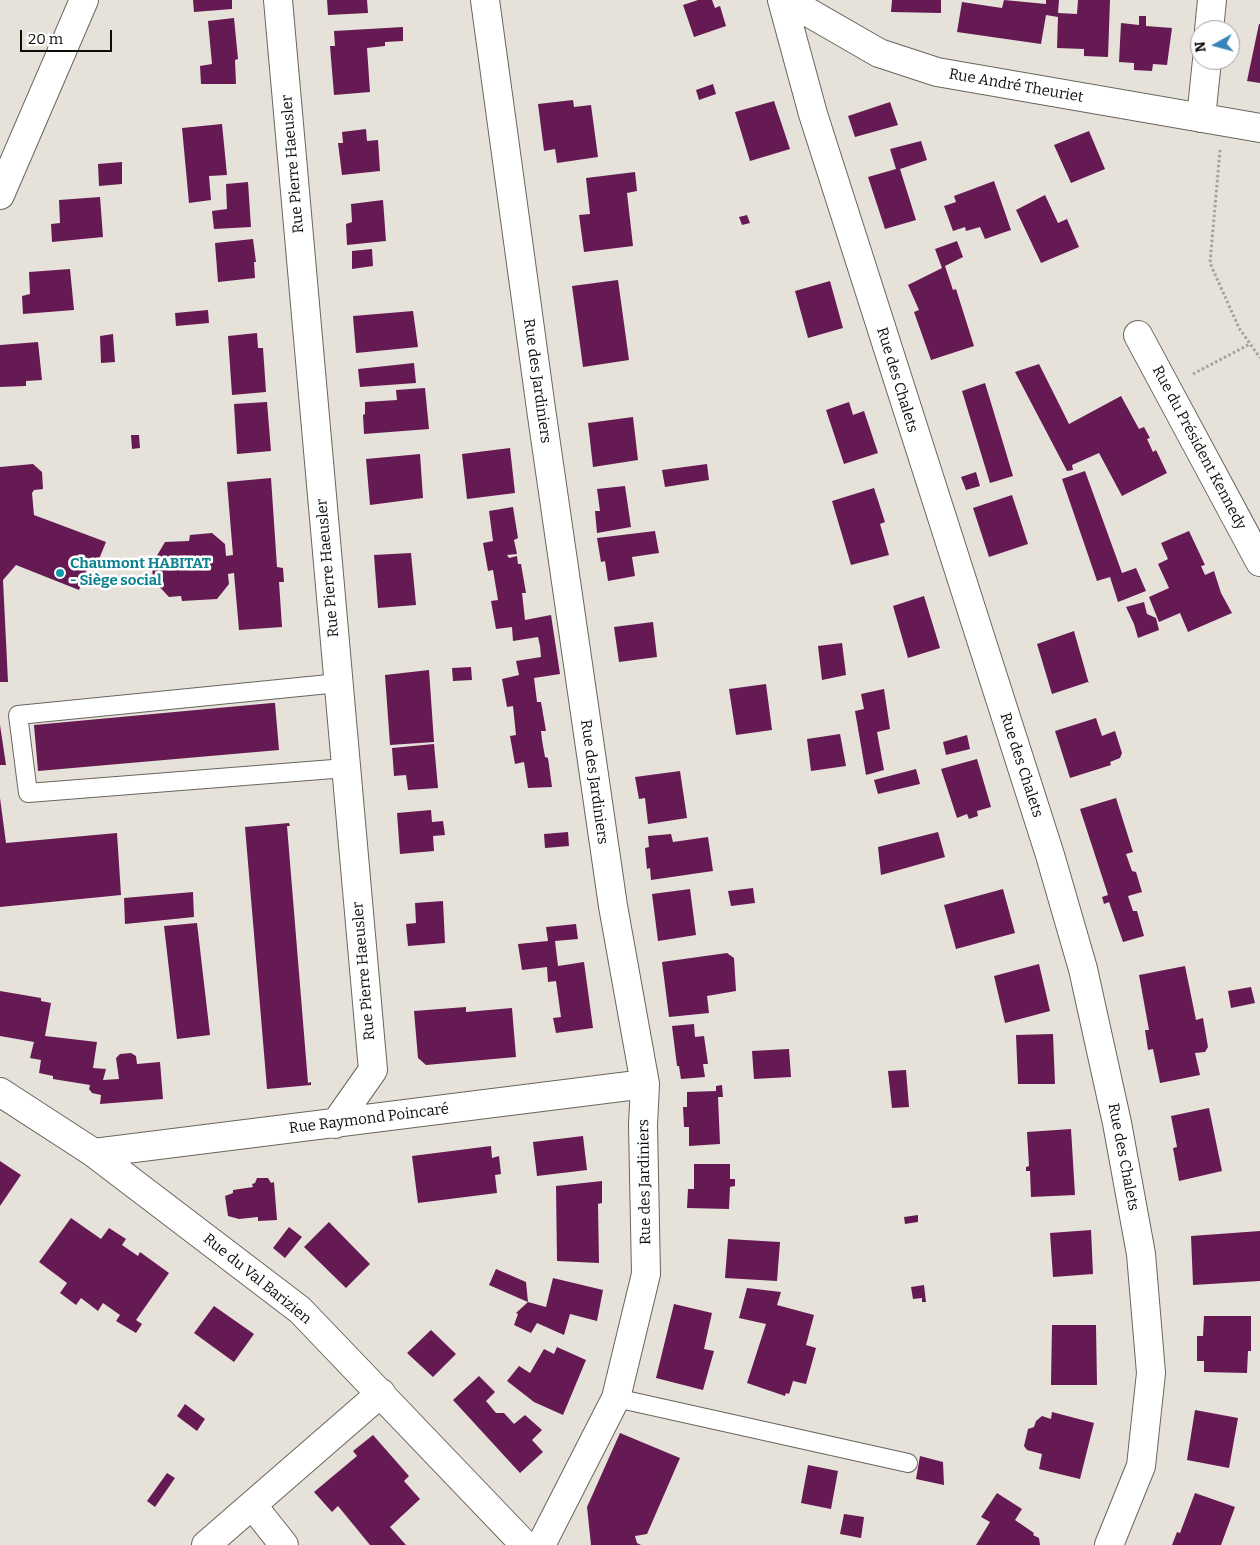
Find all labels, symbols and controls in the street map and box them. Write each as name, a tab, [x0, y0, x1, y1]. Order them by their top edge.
scale bar	[22, 20, 115, 52]
north arrow	[1190, 20, 1240, 70]
text: 20 m	[28, 30, 63, 48]
text: N	[1192, 40, 1210, 53]
street label: Rue André Theuriet	[947, 65, 1085, 107]
street label: Rue Pierre Haeusler	[278, 94, 308, 234]
street label: Rue des Jardiniers	[519, 318, 555, 444]
street label: Rue des Chalets	[872, 325, 922, 435]
street label: Rue du Président Kennedy	[1148, 363, 1250, 533]
street label: Rue Pierre Haeusler	[313, 498, 343, 638]
place label: Chaumont HABITAT - Siège social	[70, 555, 211, 590]
marker: Chaumont HABITAT - Siège social	[54, 567, 66, 579]
street label: Rue des Chalets	[996, 710, 1046, 820]
street label: Rue des Jardiniers	[576, 719, 612, 845]
street label: Rue Pierre Haeusler	[349, 901, 379, 1041]
street label: Rue Raymond Poincaré	[288, 1100, 450, 1138]
street label: Rue des Chalets	[1104, 1102, 1142, 1212]
street label: Rue des Jardiniers	[635, 1119, 655, 1245]
street label: Rue du Val Barizien	[199, 1230, 315, 1328]

